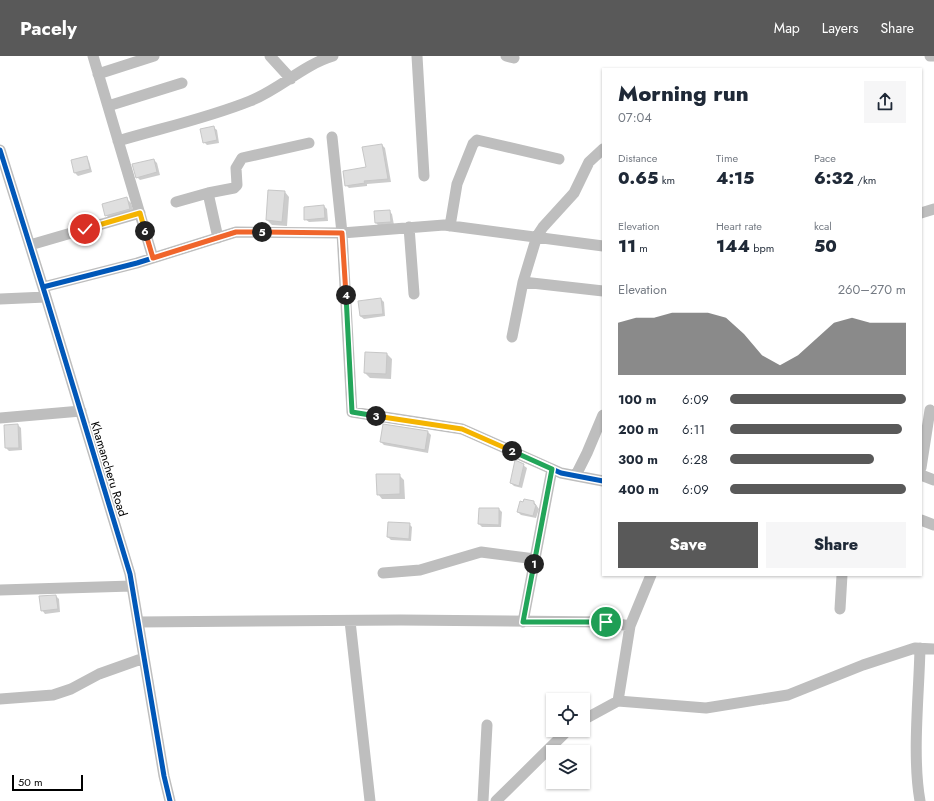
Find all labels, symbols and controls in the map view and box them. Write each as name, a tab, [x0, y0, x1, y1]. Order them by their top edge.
text: Pacely	[20, 15, 77, 42]
text: Map	[774, 18, 800, 38]
text: Layers	[822, 18, 858, 38]
text: Share	[880, 18, 914, 38]
text: Morning run	[618, 77, 749, 109]
button: share	[864, 81, 906, 123]
text: 07:04	[618, 108, 652, 127]
text: Distance	[618, 150, 657, 166]
text: Time	[716, 150, 738, 166]
text: Pace	[814, 150, 836, 166]
text: 0.65	[618, 166, 658, 190]
text: 4:15	[716, 166, 754, 190]
text: 6:32	[814, 166, 854, 190]
text: km	[658, 172, 675, 188]
text: /km	[854, 172, 876, 188]
pin	[68, 212, 102, 246]
icon: check	[74, 218, 96, 240]
text: Elevation	[618, 218, 660, 234]
text: Heart rate	[716, 218, 762, 234]
text: kcal	[814, 218, 832, 234]
pin: 6	[135, 221, 155, 241]
pin: 5	[252, 222, 272, 242]
text: 6	[141, 223, 149, 239]
text: 5	[258, 224, 266, 240]
text: 11	[618, 234, 636, 258]
text: 144	[716, 234, 750, 258]
text: 50	[814, 234, 837, 258]
text: m	[636, 240, 648, 256]
text: bpm	[750, 240, 774, 256]
text: Elevation	[618, 280, 667, 299]
text: 260–270 m	[838, 280, 906, 299]
pin: 4	[336, 285, 356, 305]
text: 4	[342, 287, 350, 303]
text: 100 m	[618, 390, 656, 409]
text: 6:09	[682, 390, 709, 409]
pin: 3	[366, 406, 386, 426]
text: 3	[373, 408, 379, 424]
street label: Khamancheru Road	[86, 419, 132, 519]
text: 200 m	[618, 420, 658, 439]
text: 6:11	[682, 420, 705, 439]
pin: 2	[502, 441, 522, 461]
text: 2	[508, 443, 516, 459]
text: 300 m	[618, 450, 658, 469]
text: 6:28	[682, 450, 708, 469]
text: 400 m	[618, 480, 659, 499]
text: 6:09	[682, 480, 709, 499]
button: Save	[618, 522, 758, 568]
button: Share	[766, 522, 906, 568]
pin: 1	[524, 554, 544, 574]
text: 1	[531, 556, 537, 572]
pin	[589, 605, 623, 639]
icon: arrive	[595, 611, 617, 633]
map controls	[546, 693, 590, 789]
button: locate	[546, 693, 590, 737]
button: layers	[546, 745, 590, 789]
scale bar	[12, 773, 83, 792]
text: 50 m	[18, 774, 43, 790]

